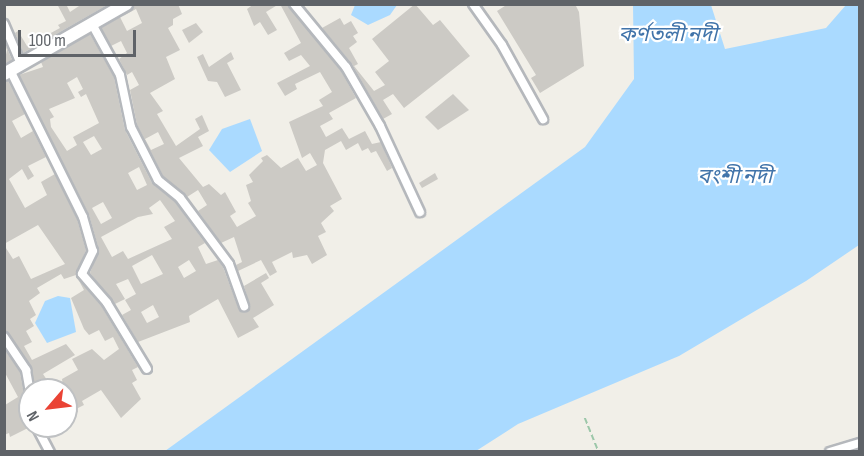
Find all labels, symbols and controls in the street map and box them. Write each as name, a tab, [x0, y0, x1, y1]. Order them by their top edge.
scale bar	[21, 18, 140, 56]
water label: কর্ণতলী নদী	[619, 22, 717, 48]
text: 100 m	[29, 30, 66, 51]
water label: বংশী নদী	[698, 164, 772, 190]
north arrow	[18, 378, 78, 438]
text: N	[23, 408, 44, 424]

